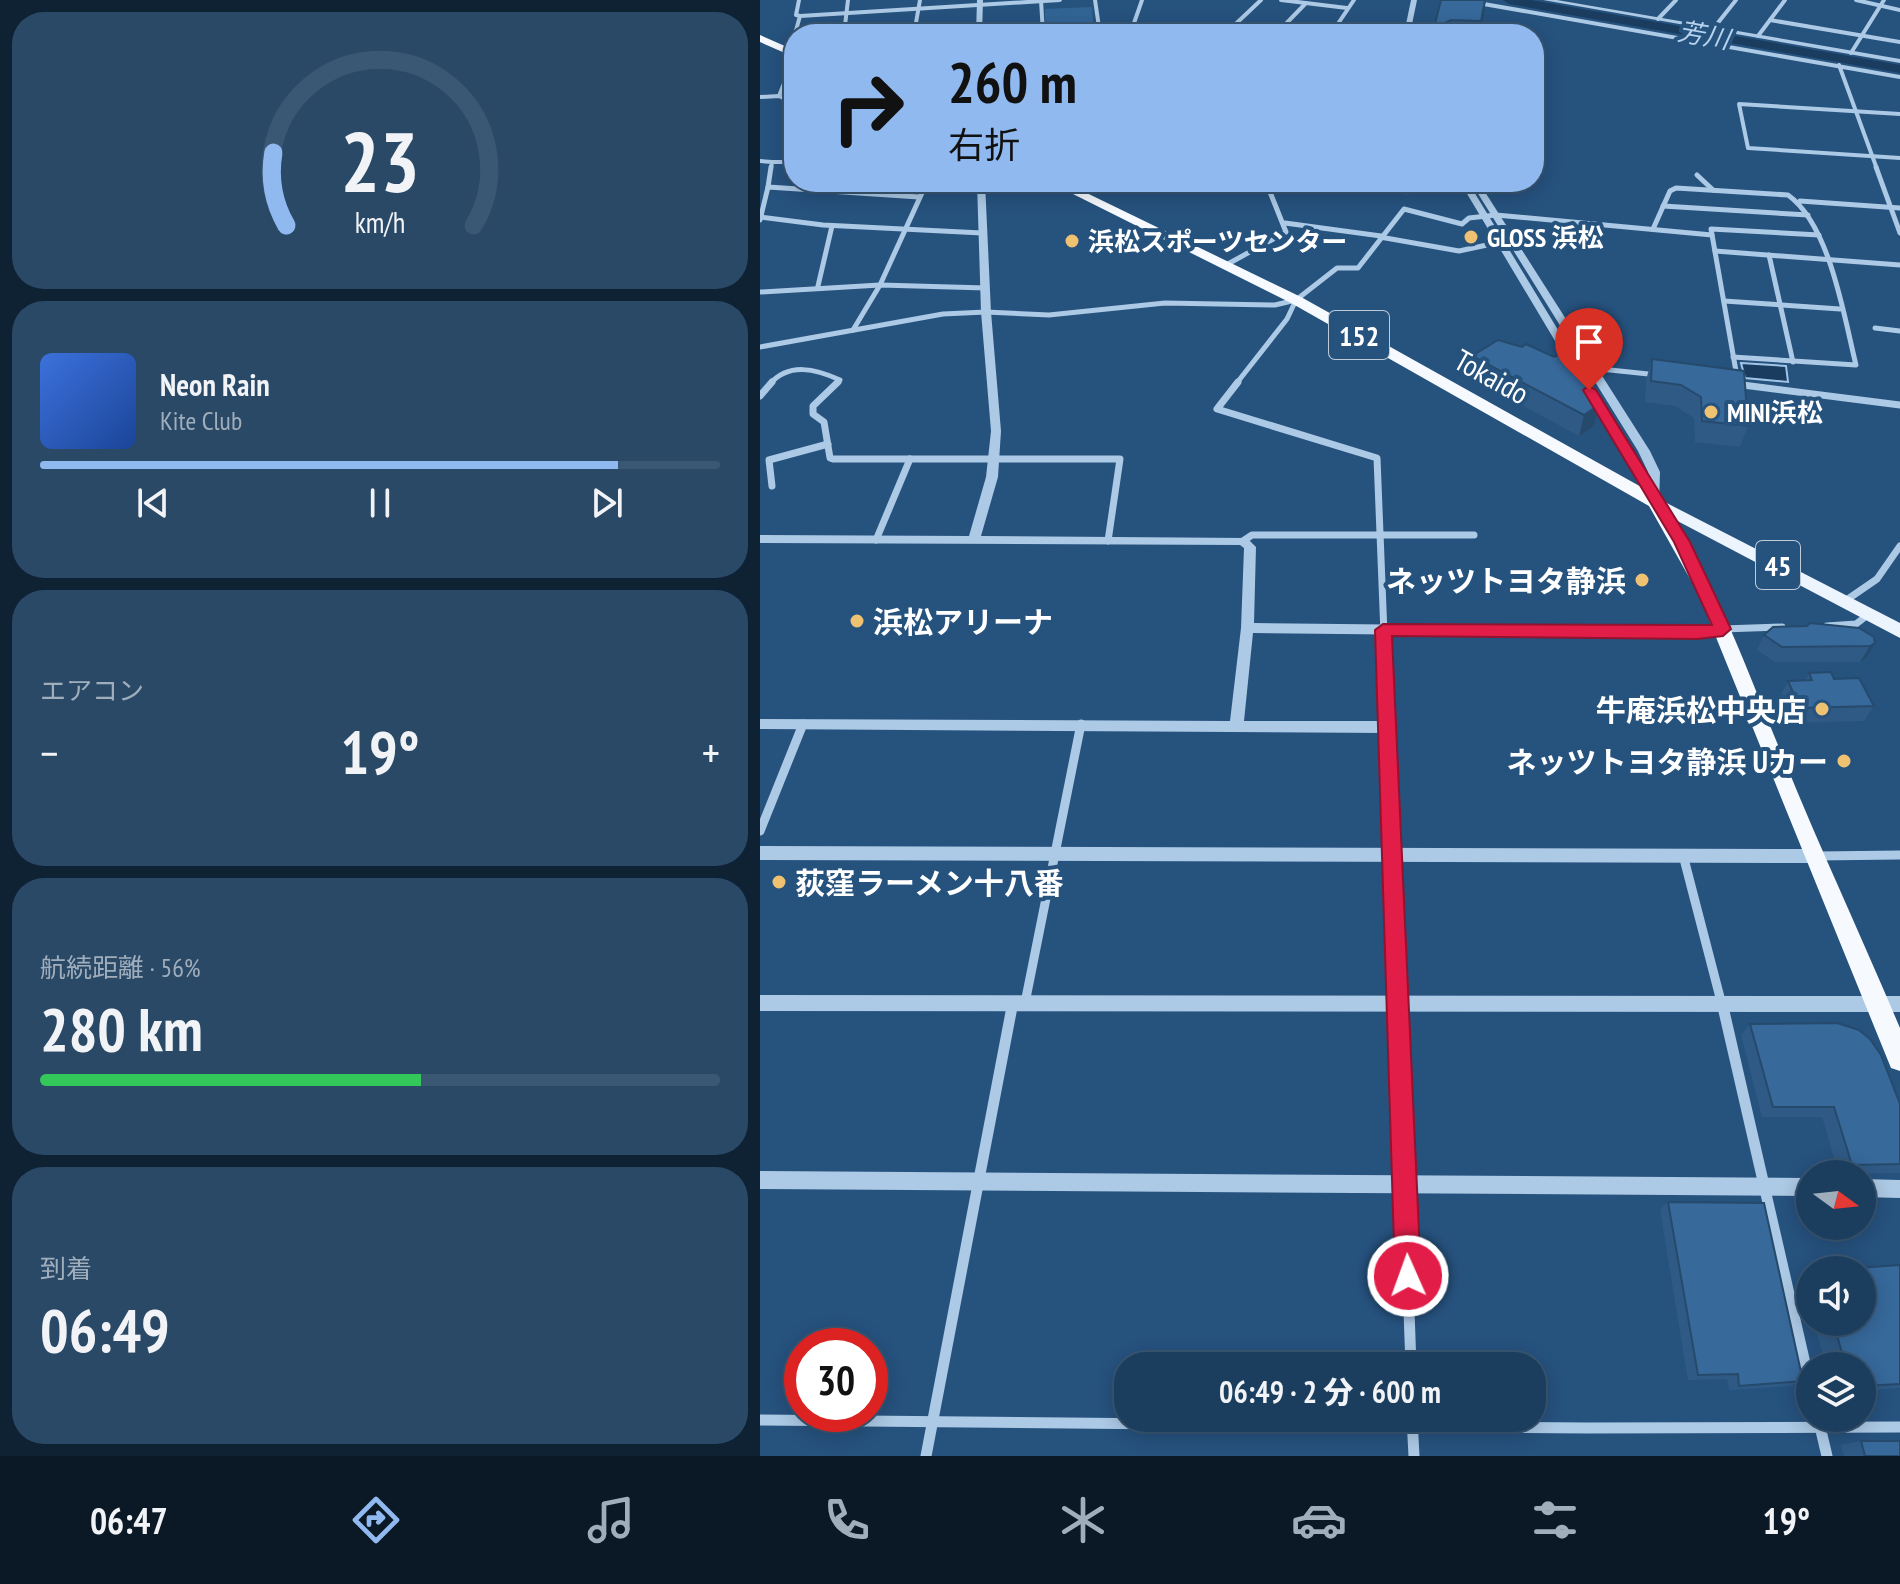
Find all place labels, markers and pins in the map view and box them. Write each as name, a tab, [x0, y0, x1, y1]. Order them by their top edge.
place label: GLOSS 浜松	[1487, 221, 1604, 254]
place label: 浜松スポーツセンター	[1088, 225, 1347, 258]
marker: GLOSS 浜松	[1462, 228, 1480, 246]
marker: 浜松スポーツセンター	[1063, 232, 1081, 250]
pin	[1555, 308, 1623, 390]
place label: MINI浜松	[1727, 396, 1823, 429]
marker: MINI浜松	[1702, 403, 1720, 421]
place label: ネッツトヨタ静浜	[1386, 561, 1626, 600]
marker: ネッツトヨタ静浜	[1633, 571, 1651, 589]
place label: 浜松アリーナ	[873, 602, 1053, 641]
marker: 浜松アリーナ	[848, 612, 866, 630]
place label: 牛庵浜松中央店	[1596, 690, 1806, 729]
marker: 牛庵浜松中央店	[1813, 700, 1831, 718]
place label: ネッツトヨタ静浜 Uカー	[1506, 742, 1828, 781]
marker: ネッツトヨタ静浜 Uカー	[1835, 752, 1853, 770]
place label: 荻窪ラーメン十八番	[795, 863, 1064, 902]
marker: 荻窪ラーメン十八番	[770, 873, 788, 891]

